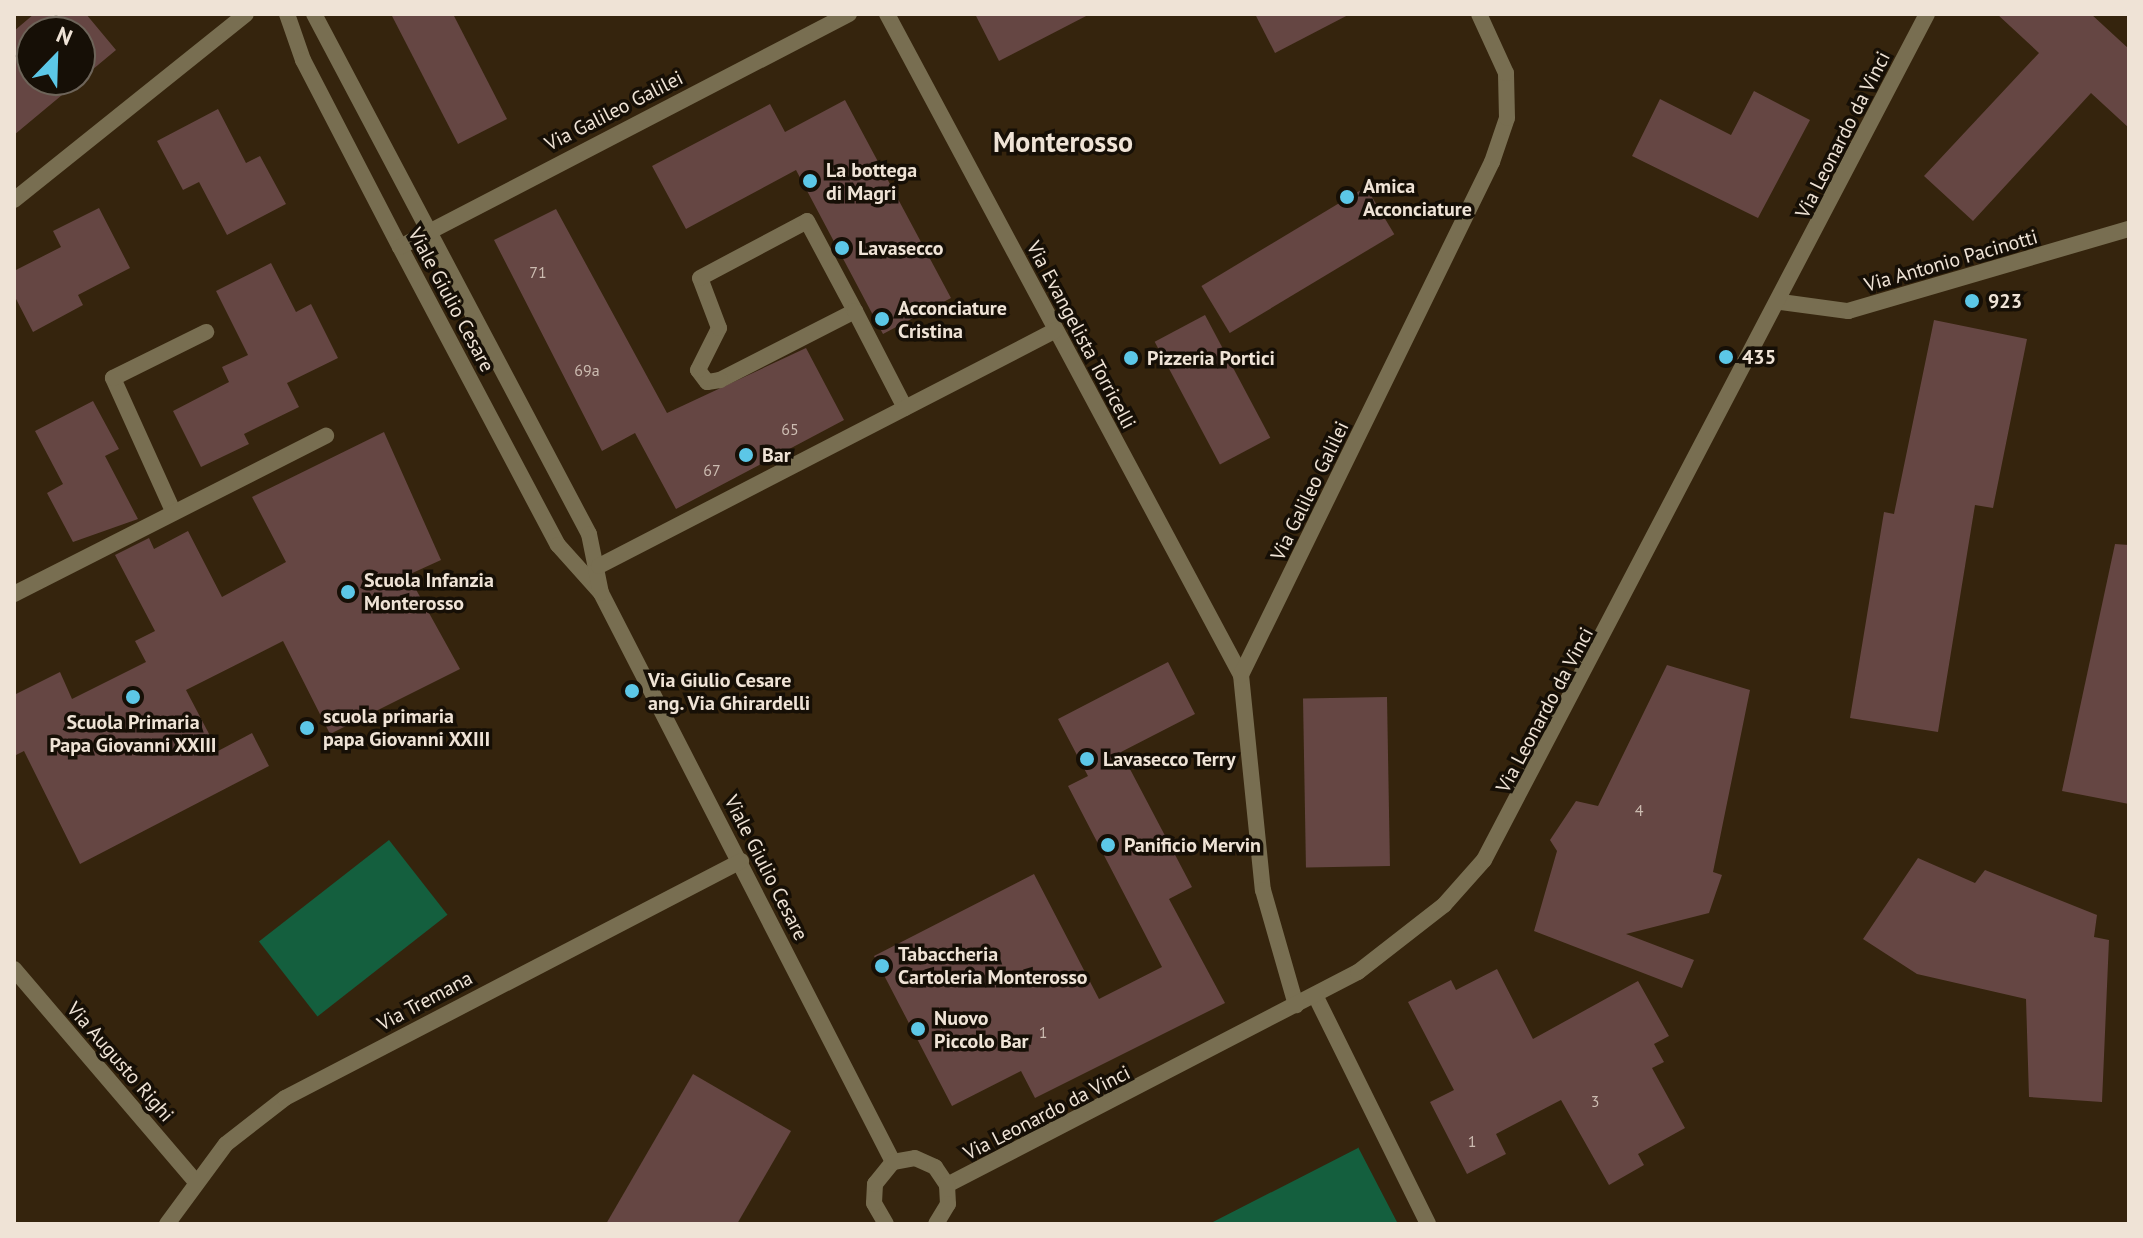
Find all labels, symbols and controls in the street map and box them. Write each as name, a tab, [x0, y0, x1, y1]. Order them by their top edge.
north arrow	[16, 16, 96, 96]
text: N	[52, 20, 77, 51]
street label: Via Leonardo da Vinci	[1790, 47, 1896, 223]
street label: Via Galileo Galilei	[541, 66, 687, 156]
district label: Monterosso	[993, 125, 1133, 159]
place label: La bottega di Magri	[826, 158, 917, 205]
marker: La bottega di Magri	[801, 172, 819, 190]
place label: Amica Acconciature	[1363, 174, 1472, 221]
marker: Amica Acconciature	[1338, 188, 1356, 206]
street label: Viale Giulio Cesare	[403, 224, 499, 376]
street label: Via Antonio Pacinotti	[1861, 225, 2041, 297]
place label: Lavasecco	[858, 236, 944, 260]
street label: Via Evangelista Torricelli	[1021, 237, 1141, 433]
marker: Lavasecco	[833, 239, 851, 257]
house number: 71	[529, 262, 547, 282]
place label: 923	[1988, 289, 2022, 313]
marker: 923	[1963, 292, 1981, 310]
place label: Acconciature Cristina	[898, 296, 1007, 343]
marker: Acconciature Cristina	[873, 310, 891, 328]
place label: 435	[1742, 345, 1776, 369]
place label: Pizzeria Portici	[1147, 346, 1275, 370]
marker: 435	[1717, 348, 1735, 366]
marker: Pizzeria Portici	[1122, 349, 1140, 367]
house number: 69a	[574, 360, 600, 380]
street label: Via Galileo Galilei	[1266, 417, 1354, 565]
house number: 65	[781, 419, 799, 439]
place label: Bar	[762, 443, 791, 467]
marker: Bar	[737, 446, 755, 464]
house number: 67	[703, 460, 721, 480]
place label: Scuola Infanzia Monterosso	[364, 568, 494, 615]
marker: Scuola Infanzia Monterosso	[339, 583, 357, 601]
street label: Via Leonardo da Vinci	[1491, 623, 1599, 797]
place label: Via Giulio Cesare ang. Via Ghirardelli	[648, 668, 812, 715]
marker: Via Giulio Cesare ang. Via Ghirardelli	[623, 682, 641, 700]
marker: Scuola Primaria Papa Giovanni XXIII	[124, 688, 142, 706]
place label: scuola primaria papa Giovanni XXIII	[323, 704, 491, 751]
place label: Scuola Primaria Papa Giovanni XXIII	[49, 710, 217, 757]
marker: scuola primaria papa Giovanni XXIII	[298, 719, 316, 737]
place label: Lavasecco Terry	[1103, 747, 1236, 771]
marker: Lavasecco Terry	[1078, 750, 1096, 768]
street label: Viale Giulio Cesare	[719, 791, 813, 945]
house number: 4	[1635, 800, 1643, 820]
place label: Panificio Mervin	[1124, 833, 1261, 857]
marker: Panificio Mervin	[1099, 836, 1117, 854]
place label: Tabaccheria Cartoleria Monterosso	[898, 942, 1088, 989]
marker: Tabaccheria Cartoleria Monterosso	[873, 957, 891, 975]
street label: Via Tremana	[373, 966, 477, 1036]
street label: Via Augusto Righi	[61, 997, 179, 1127]
place label: Nuovo Piccolo Bar	[934, 1006, 1029, 1053]
marker: Nuovo Piccolo Bar	[909, 1020, 927, 1038]
house number: 1	[1039, 1022, 1047, 1042]
street label: Via Leonardo da Vinci	[959, 1060, 1135, 1166]
house number: 3	[1591, 1091, 1599, 1111]
house number: 1	[1468, 1131, 1476, 1151]

